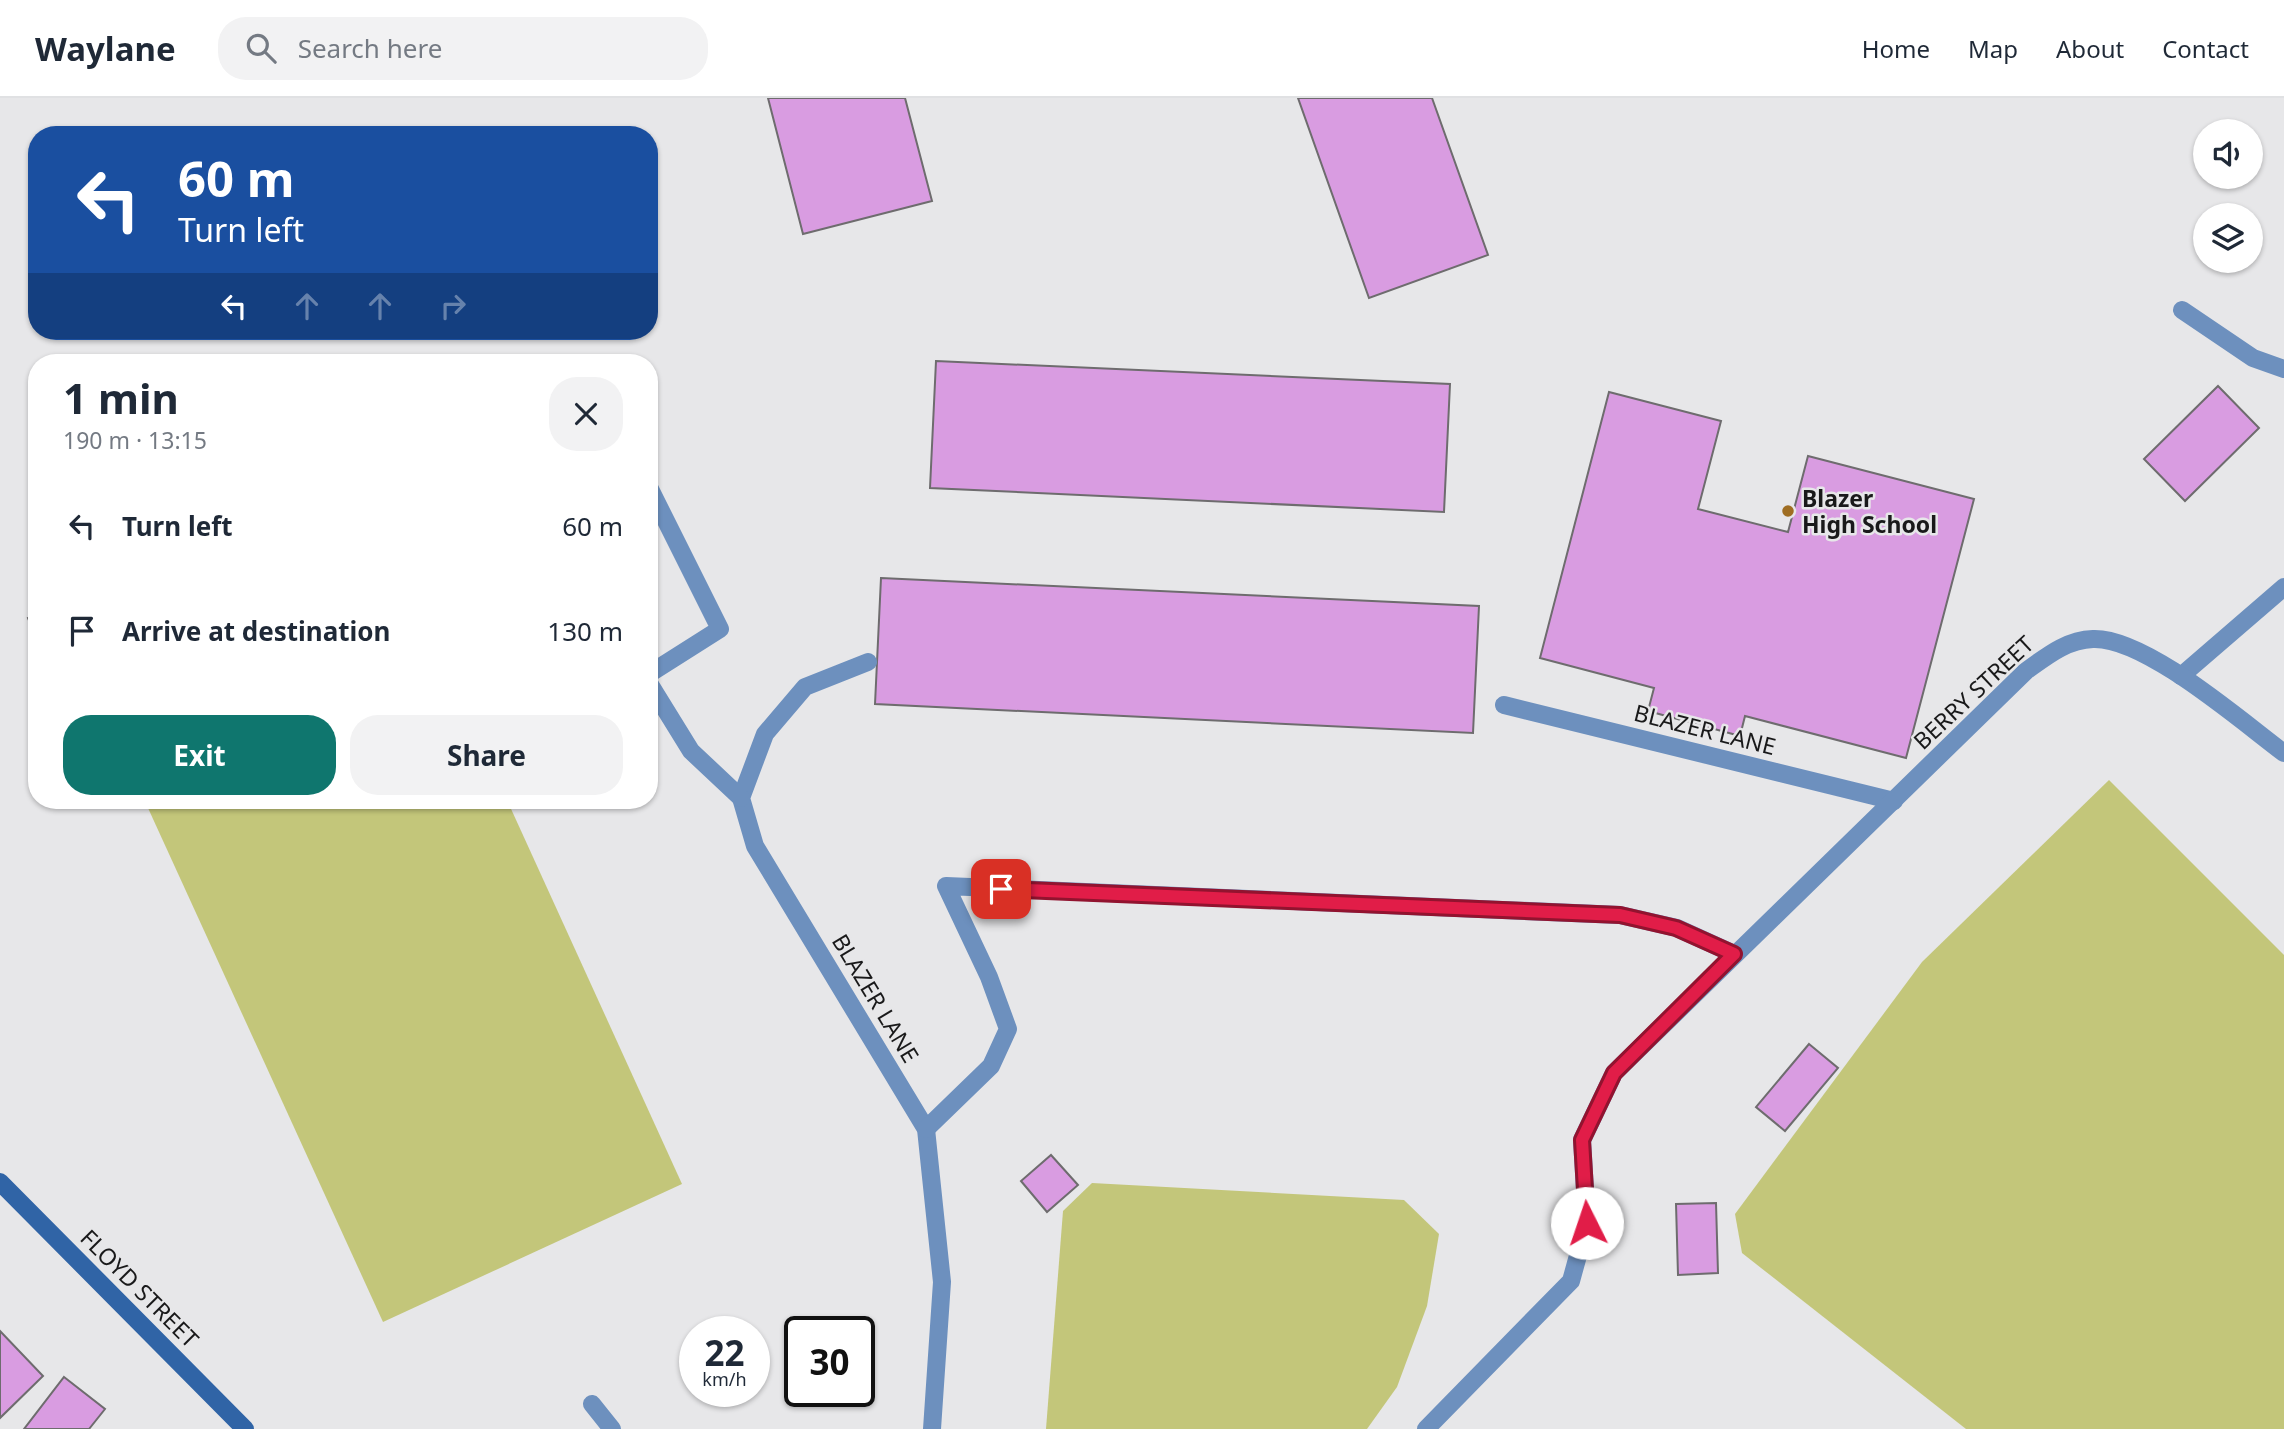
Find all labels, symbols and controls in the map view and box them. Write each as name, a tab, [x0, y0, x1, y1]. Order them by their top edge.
search box	[218, 17, 708, 80]
text: Waylane	[35, 26, 176, 71]
icon: search	[242, 29, 280, 67]
text: Search here	[298, 30, 442, 66]
text: Home	[1862, 32, 1930, 65]
text: Map	[1968, 32, 2018, 65]
text: About	[2056, 32, 2124, 65]
text: Contact	[2162, 32, 2249, 65]
map controls	[2193, 119, 2263, 273]
button: sound	[2193, 119, 2263, 189]
text: 60 m	[178, 145, 295, 211]
icon: left	[63, 154, 154, 245]
button: layers	[2193, 203, 2263, 273]
text: Turn left	[178, 208, 304, 251]
icon: left	[215, 287, 253, 325]
icon: ahead	[288, 287, 326, 325]
icon: ahead	[361, 287, 399, 325]
icon: right	[434, 287, 472, 325]
text: 1 min	[63, 369, 179, 426]
button: close	[549, 377, 623, 451]
text: 190 m · 13:15	[63, 424, 207, 456]
place label: Blazer High School	[1802, 482, 1937, 540]
marker: Blazer High School	[1780, 503, 1796, 519]
icon: left	[63, 507, 101, 545]
text: Turn left	[122, 508, 233, 544]
text: 60 m	[562, 508, 623, 544]
icon: arrive	[63, 612, 101, 650]
text: Arrive at destination	[122, 613, 391, 649]
text: 130 m	[547, 613, 623, 649]
street label: BERRY STREET	[1906, 628, 2040, 756]
street label: BLAZER LANE	[1631, 696, 1779, 762]
button: Exit	[63, 715, 336, 795]
button: Share	[350, 715, 623, 795]
pin	[971, 859, 1031, 919]
icon: arrive	[982, 870, 1020, 908]
street label: BLAZER LANE	[825, 928, 927, 1068]
position arrow	[1550, 1186, 1624, 1260]
street label: FLOYD STREET	[74, 1222, 206, 1354]
speed limit sign: 30	[784, 1316, 875, 1407]
text: 22	[704, 1329, 745, 1376]
text: km/h	[702, 1367, 747, 1391]

